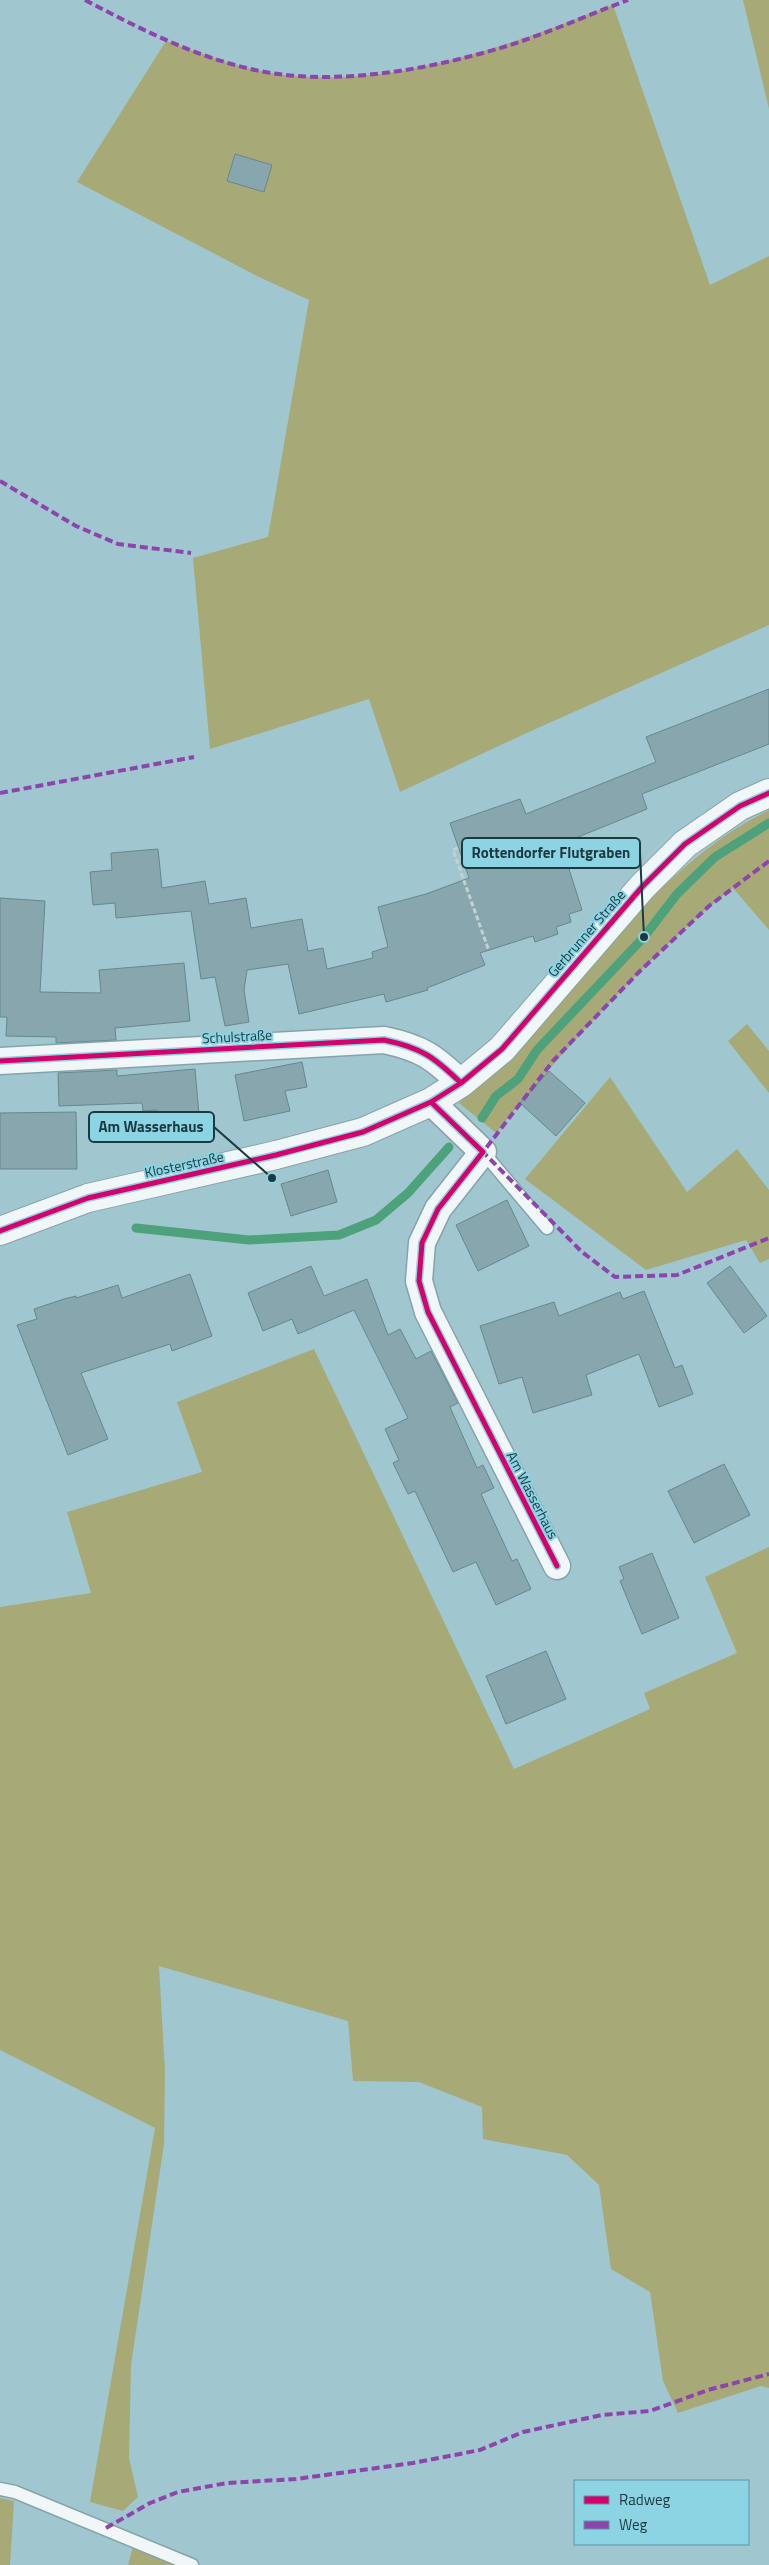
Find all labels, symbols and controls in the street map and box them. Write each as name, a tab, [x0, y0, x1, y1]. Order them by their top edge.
callout: Rottendorfer Flutgraben	[462, 838, 640, 868]
text: Rottendorfer Flutgraben	[472, 841, 630, 864]
street label: Gerbrunner Straße	[542, 885, 630, 981]
street label: Schulstraße	[201, 1024, 273, 1048]
callout: Am Wasserhaus	[89, 1112, 214, 1142]
text: Am Wasserhaus	[98, 1115, 204, 1138]
street label: Klosterstraße	[143, 1145, 225, 1183]
street label: Am Wasserhaus	[502, 1448, 564, 1542]
legend	[574, 2480, 749, 2545]
text: Radweg	[619, 2488, 671, 2511]
text: Weg	[619, 2513, 648, 2536]

